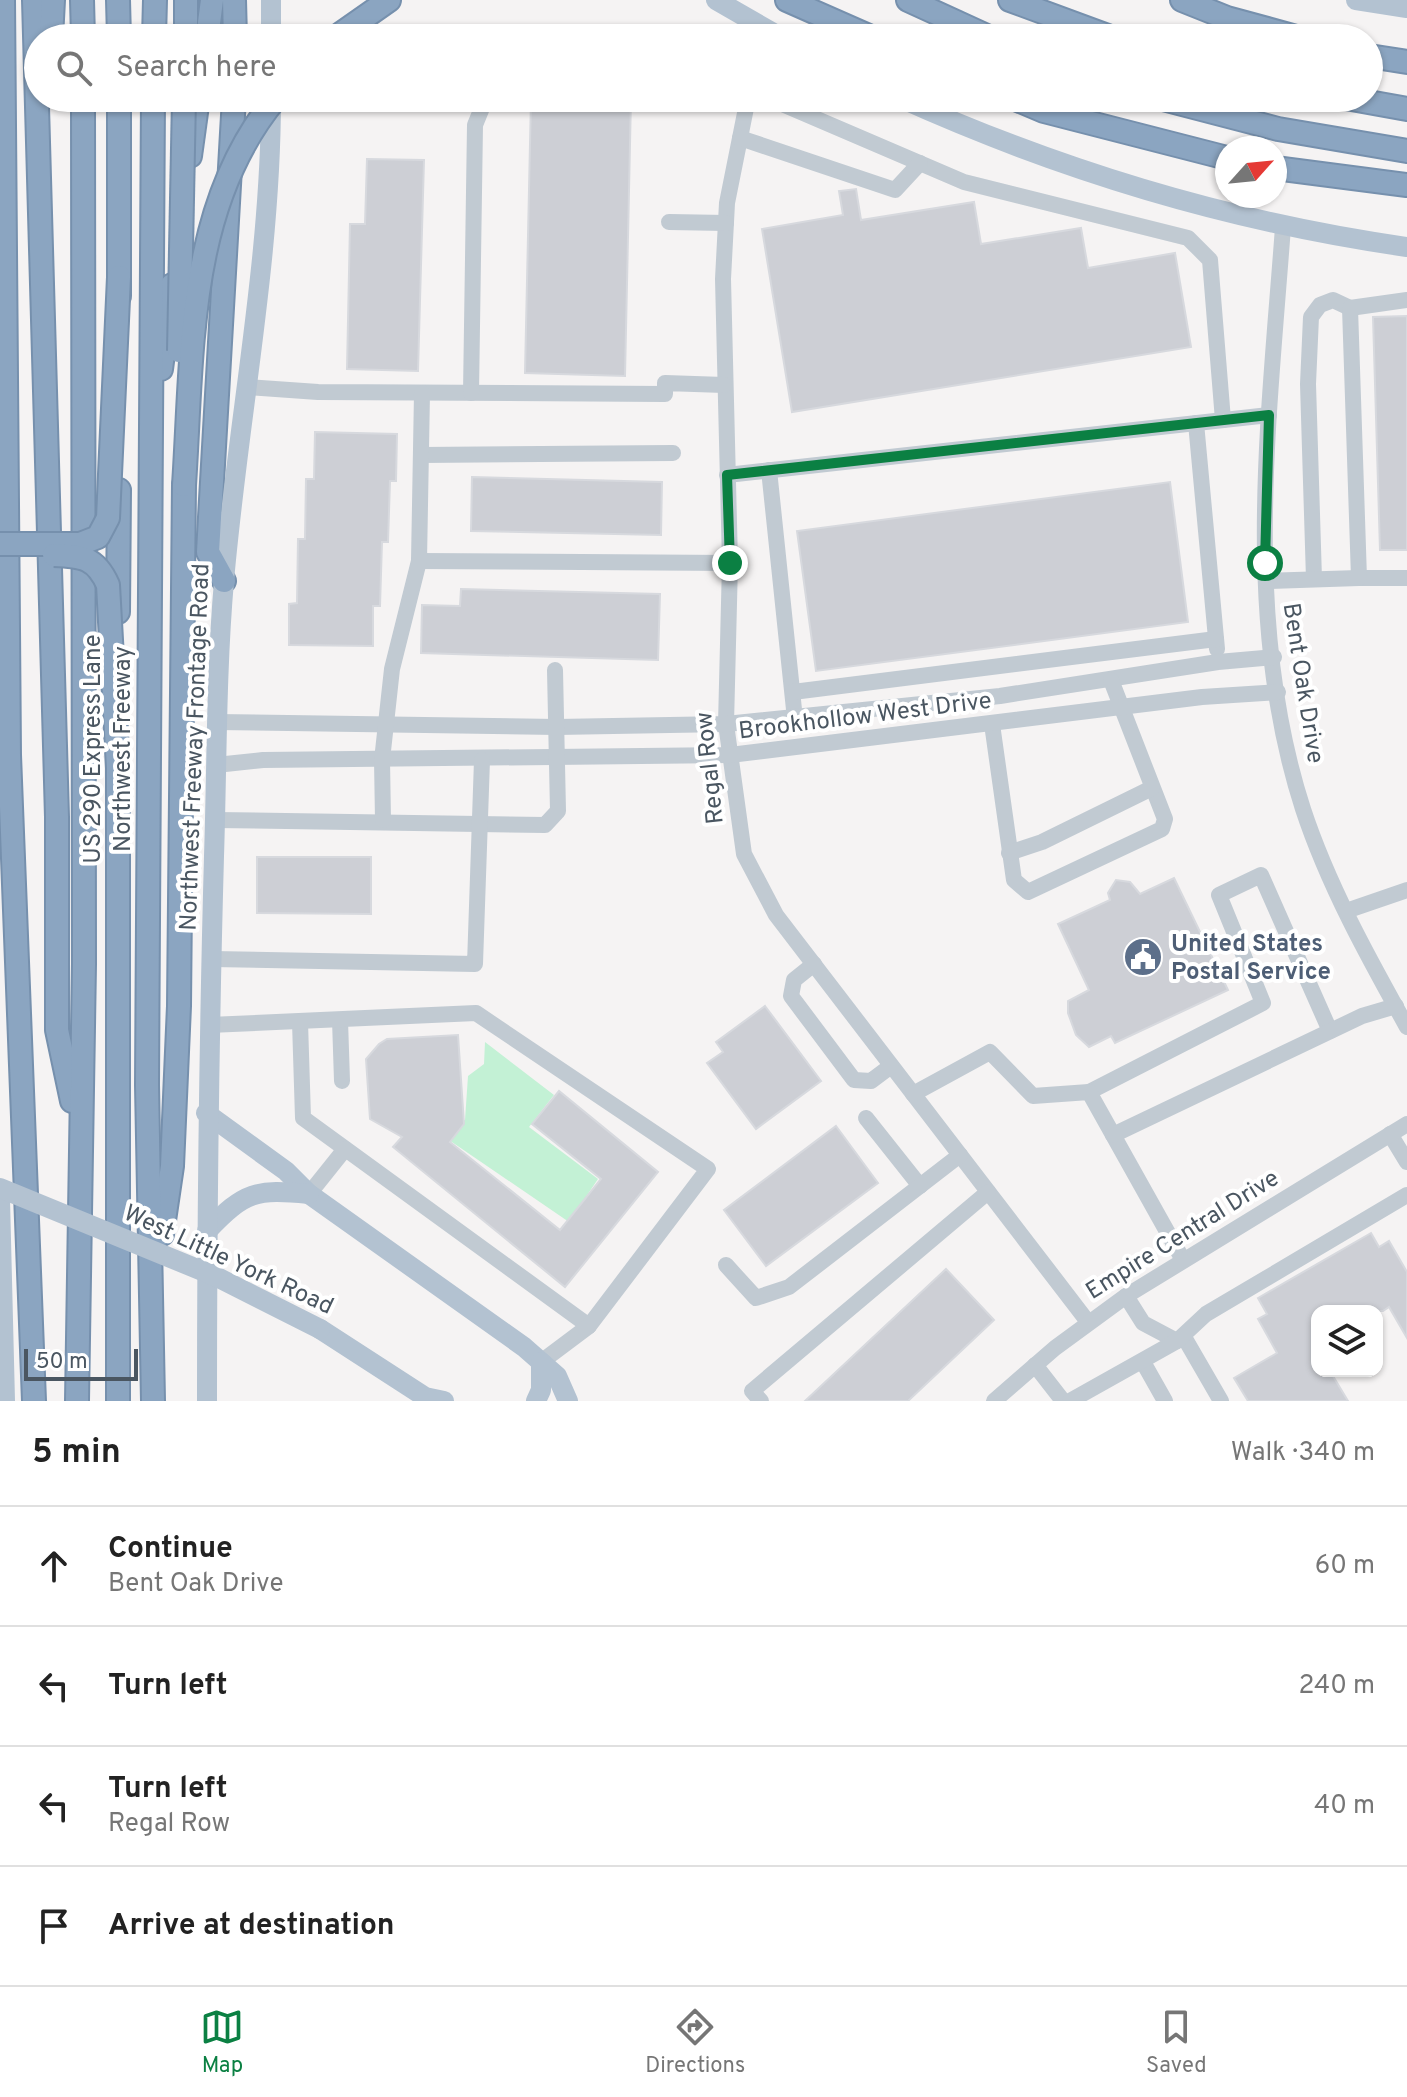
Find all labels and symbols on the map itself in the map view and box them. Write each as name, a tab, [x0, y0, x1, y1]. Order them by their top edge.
north arrow	[1215, 136, 1287, 208]
route end	[712, 545, 748, 581]
route start	[1247, 545, 1283, 581]
street label: Northwest Freeway Frontage Road	[175, 563, 217, 931]
street label: Bent Oak Drive	[1275, 601, 1330, 766]
street label: US 290 Express Lane	[79, 634, 109, 864]
street label: Northwest Freeway	[109, 646, 139, 852]
street label: Brookhollow West Drive	[737, 687, 993, 747]
street label: Regal Row	[690, 710, 732, 825]
place label: United States Postal Service	[1171, 930, 1331, 988]
public building icon: United States Postal Service	[1122, 936, 1164, 978]
street label: Empire Central Drive	[1081, 1164, 1285, 1307]
street label: West Little York Road	[118, 1199, 338, 1323]
scale bar	[24, 1345, 138, 1381]

